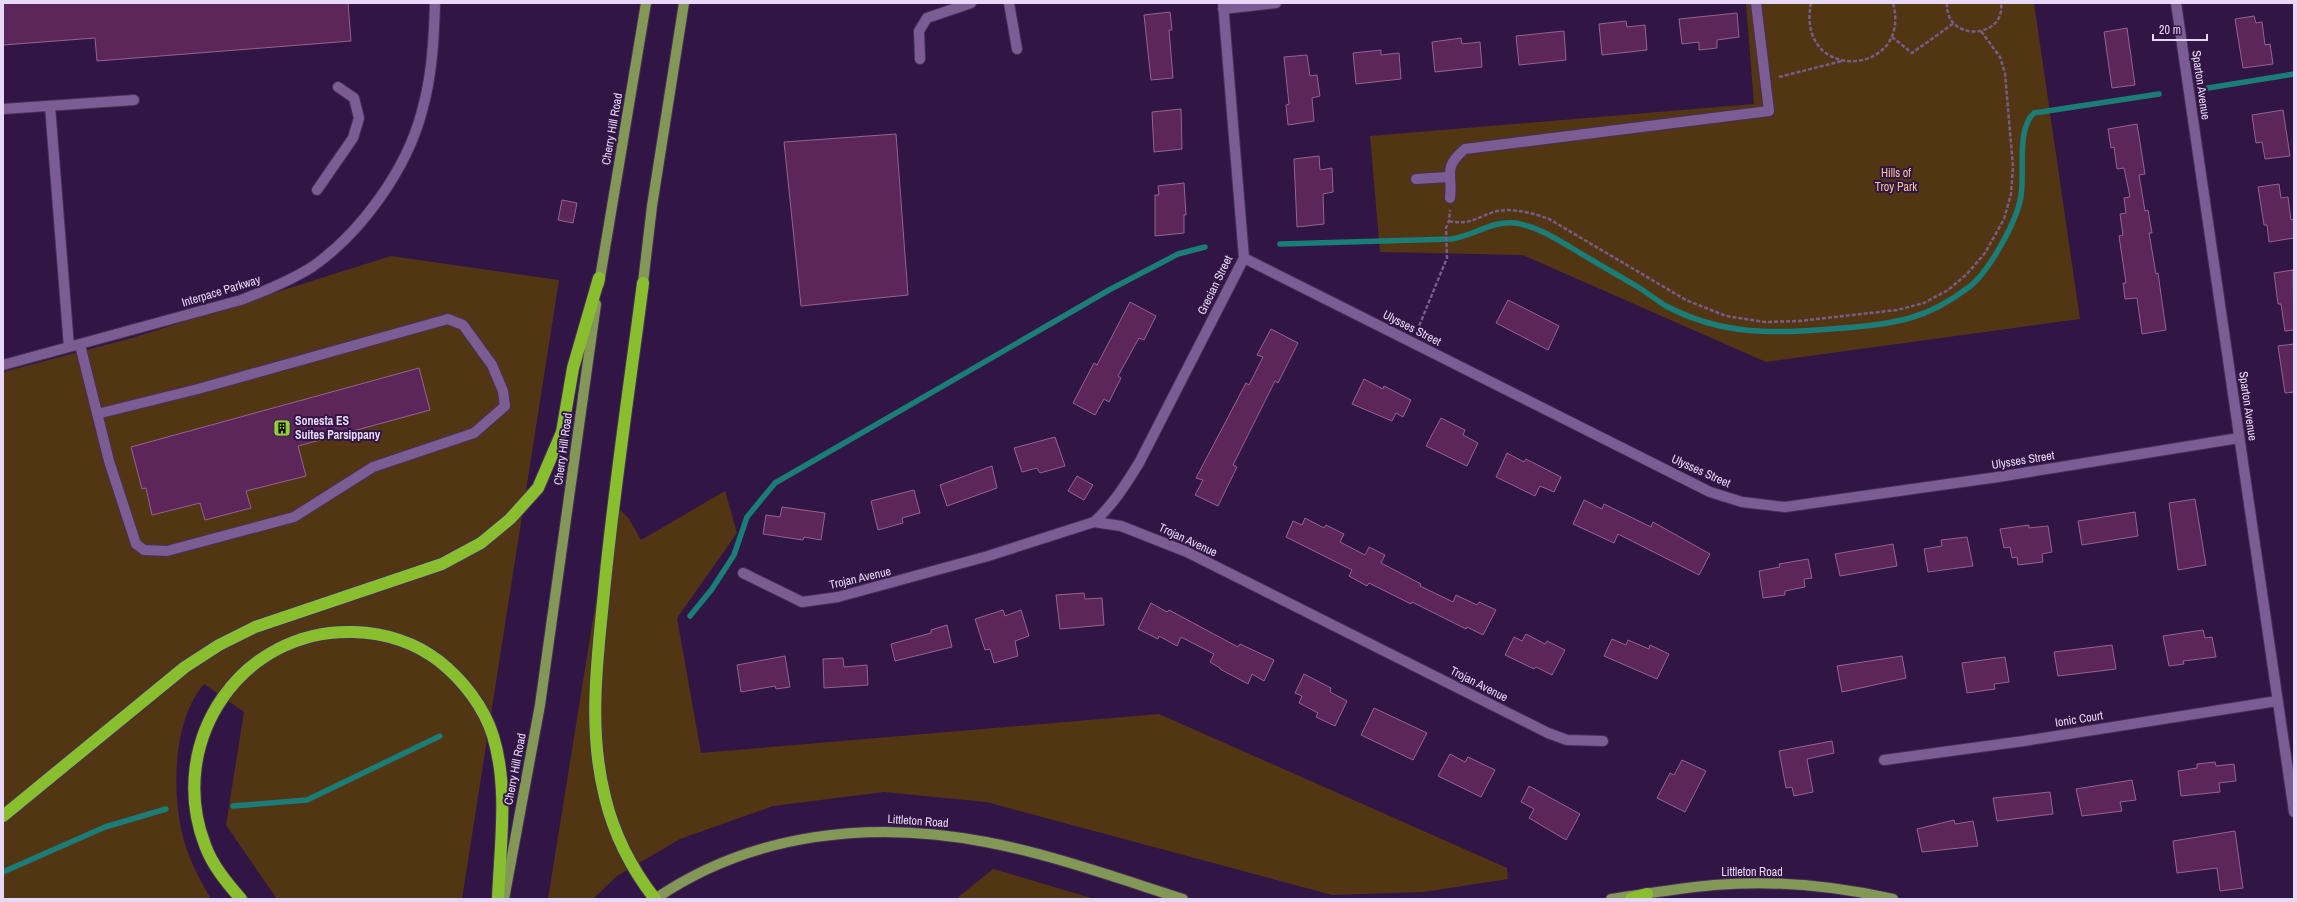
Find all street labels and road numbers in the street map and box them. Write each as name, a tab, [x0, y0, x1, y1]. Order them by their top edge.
street label: Sparton Avenue	[2188, 49, 2214, 121]
street label: Cherry Hill Road	[598, 92, 626, 166]
street label: Grecian Street	[1194, 252, 1236, 317]
street label: Interpace Parkway	[180, 271, 262, 311]
street label: Ulysses Street	[1380, 306, 1444, 350]
street label: Sparton Avenue	[2235, 370, 2261, 442]
street label: Cherry Hill Road	[550, 412, 576, 486]
street label: Ulysses Street	[1990, 447, 2056, 473]
street label: Ulysses Street	[1669, 451, 1733, 491]
street label: Trojan Avenue	[1156, 519, 1220, 561]
street label: Trojan Avenue	[828, 563, 892, 593]
street label: Trojan Avenue	[1447, 663, 1511, 705]
street label: Ionic Court	[2054, 707, 2104, 731]
street label: Cherry Hill Road	[500, 732, 530, 806]
street label: Littleton Road	[887, 811, 949, 831]
street label: Littleton Road	[1721, 864, 1783, 880]

